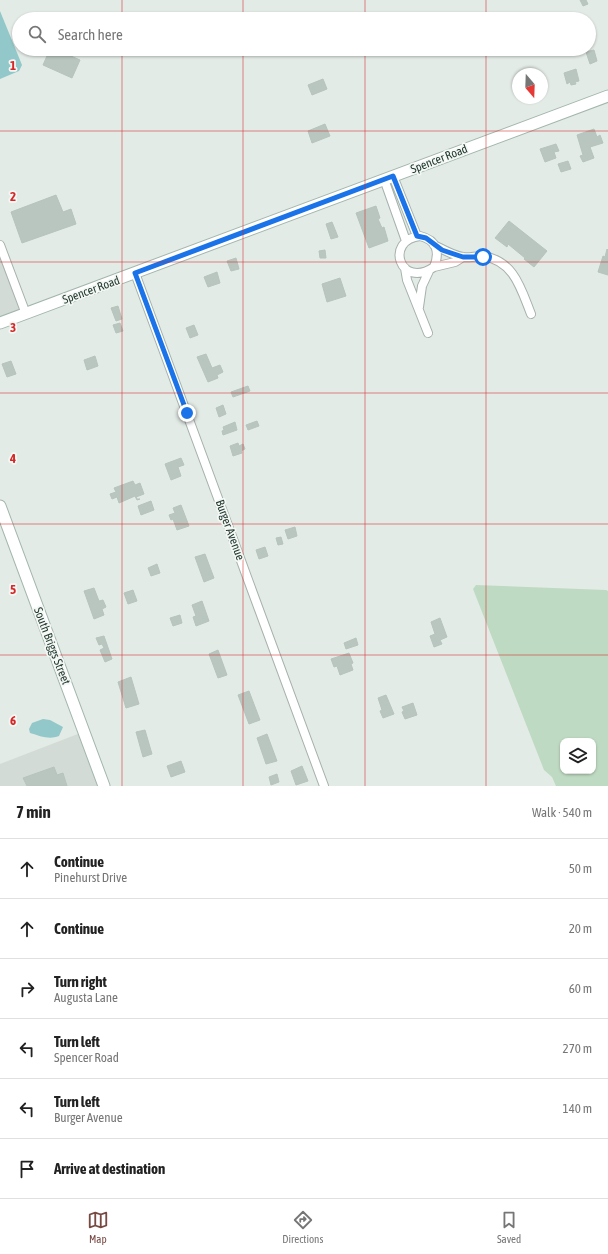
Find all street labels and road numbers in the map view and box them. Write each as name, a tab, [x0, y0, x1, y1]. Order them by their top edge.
street label: Spencer Road	[408, 142, 470, 176]
street label: Spencer Road	[60, 273, 122, 307]
street label: Burger Avenue	[213, 498, 247, 562]
street label: South Briggs Street	[31, 605, 73, 687]

